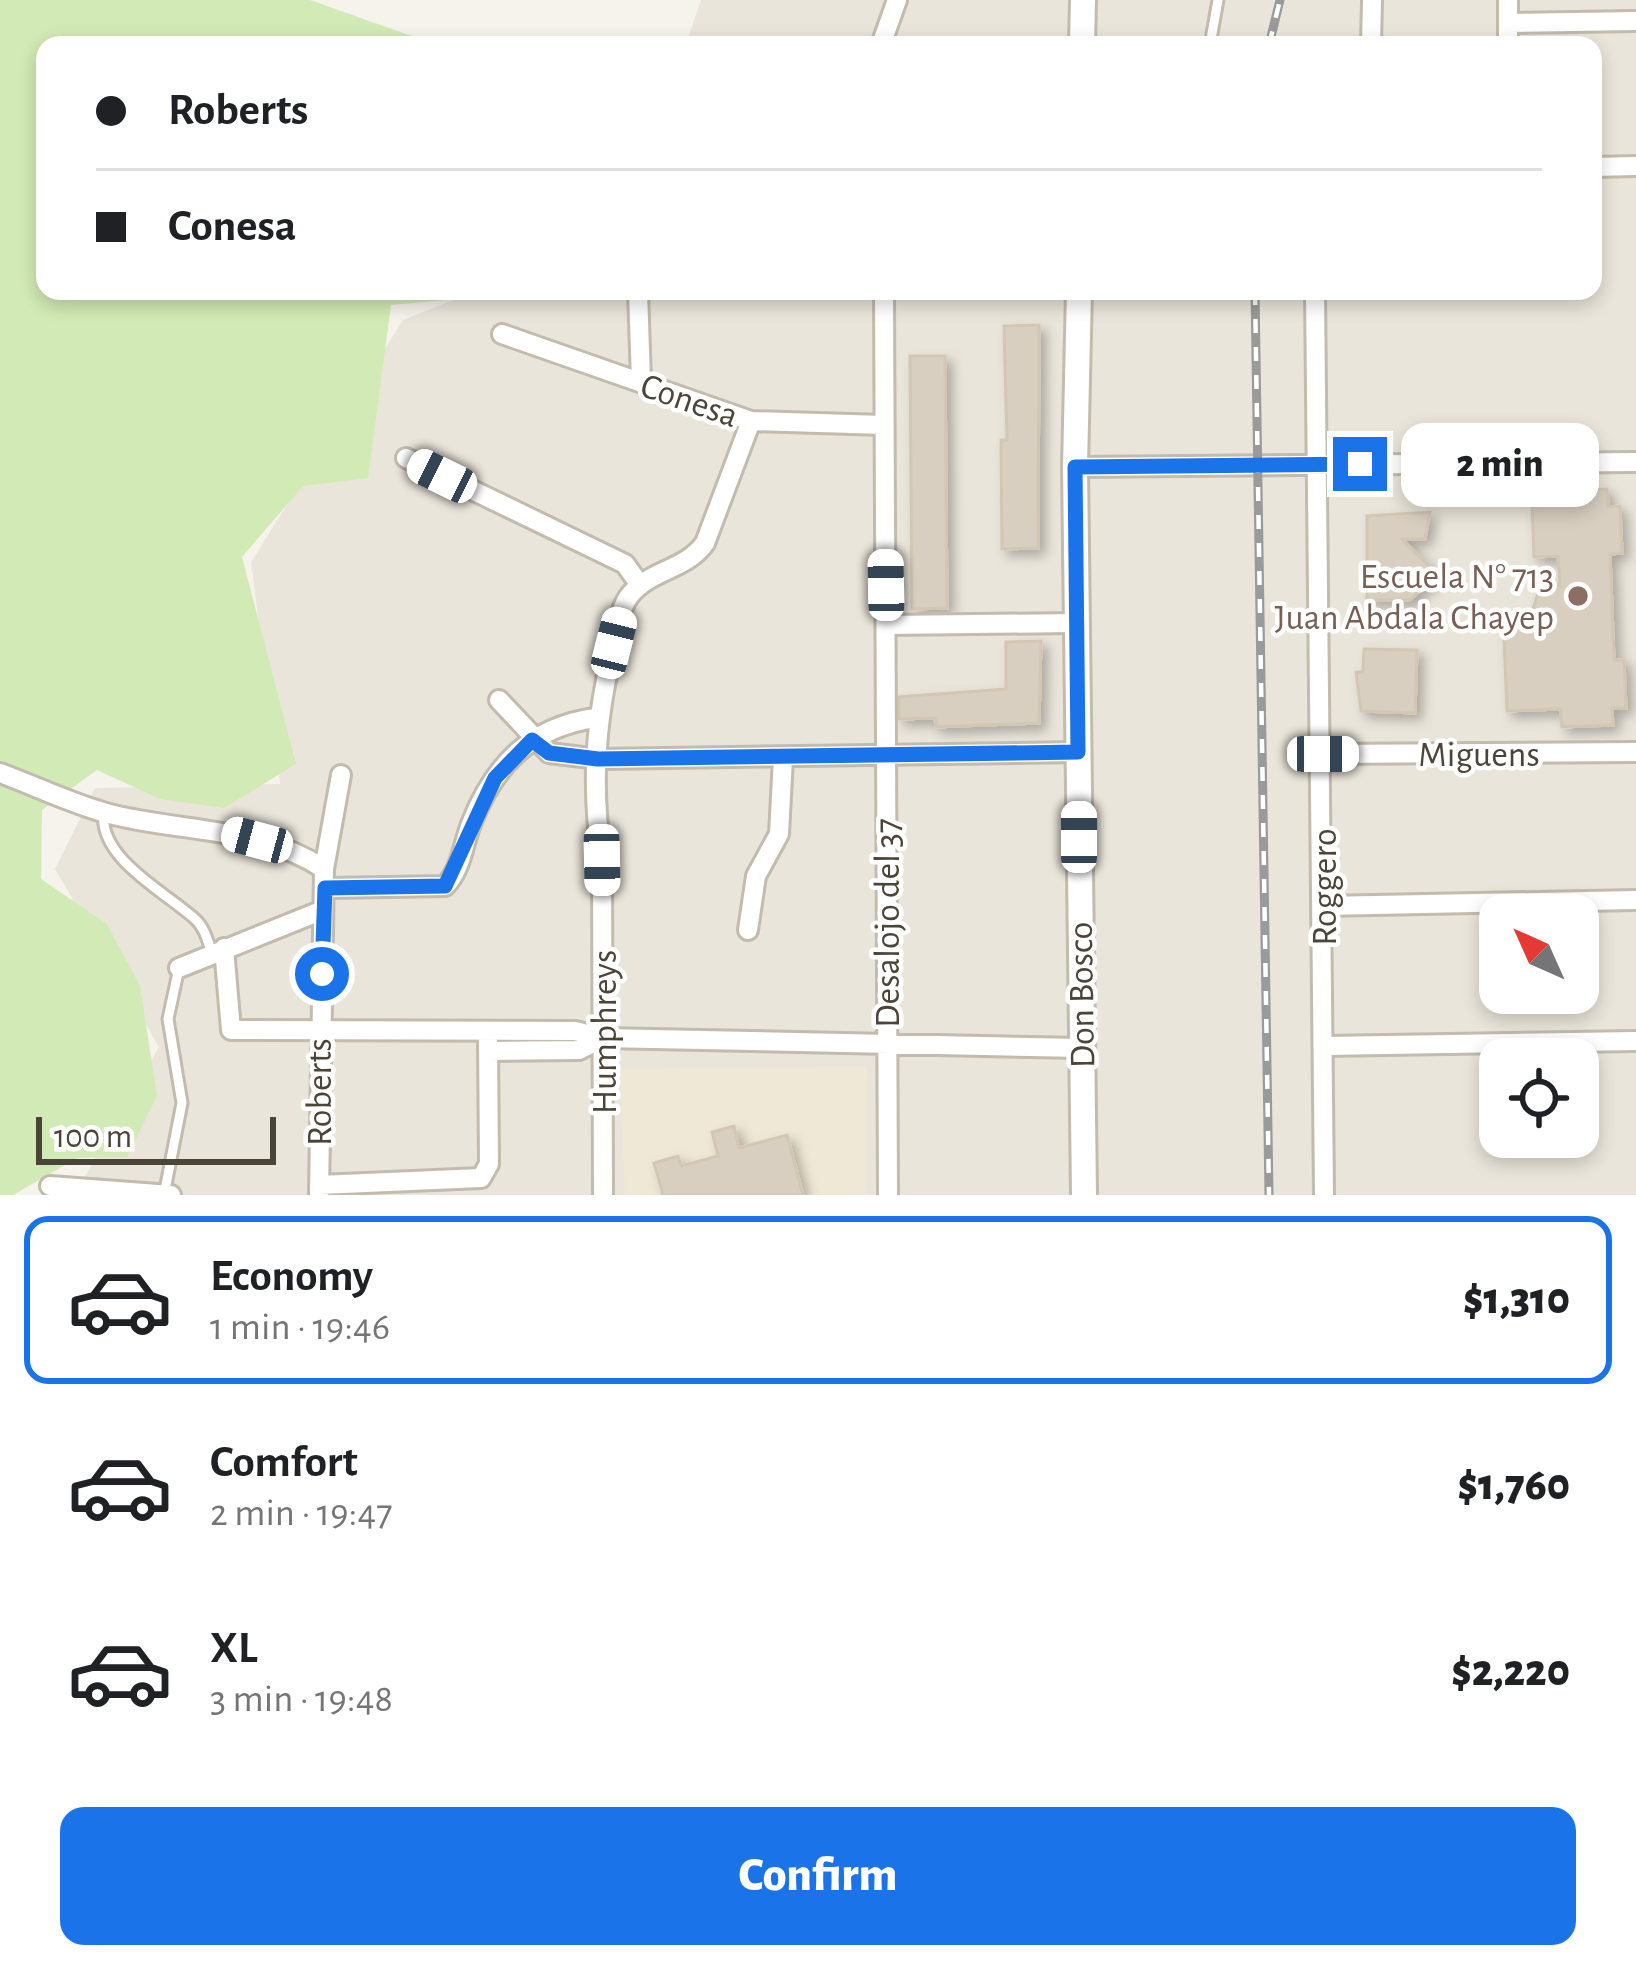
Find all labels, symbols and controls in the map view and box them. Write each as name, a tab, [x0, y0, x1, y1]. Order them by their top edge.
text: Roberts	[168, 88, 308, 133]
text: Conesa	[168, 204, 296, 249]
street label: Conesa	[636, 368, 743, 434]
callout: 2 min	[1402, 422, 1600, 506]
route end	[1333, 437, 1387, 491]
car	[402, 444, 482, 508]
text: 2 min	[1456, 445, 1544, 484]
car	[867, 549, 905, 621]
place label: Escuela N° 713 Juan Abdala Chayep	[1275, 559, 1554, 636]
marker: Escuela N° 713 Juan Abdala Chayep	[1565, 583, 1591, 609]
car	[588, 604, 640, 682]
car	[1287, 736, 1359, 772]
street label: Miguens	[1418, 737, 1540, 773]
car	[1061, 801, 1097, 873]
car	[218, 813, 296, 867]
street label: Desalojo del 37	[870, 818, 906, 1028]
car	[583, 824, 621, 896]
street label: Roggero	[1307, 828, 1343, 946]
north arrow	[1479, 894, 1599, 1014]
map controls	[1479, 894, 1599, 1158]
street label: Don Bosco	[1063, 921, 1101, 1069]
route start	[295, 947, 349, 1001]
street label: Humphreys	[587, 950, 623, 1114]
street label: Roberts	[302, 1038, 338, 1146]
button: locate	[1479, 1038, 1599, 1158]
scale bar	[36, 1111, 276, 1164]
text: 100 m	[54, 1121, 132, 1154]
icon: car	[66, 1246, 174, 1354]
text: Economy	[210, 1254, 373, 1299]
text: $1,310	[1463, 1277, 1570, 1322]
text: 1 min · 19:46	[210, 1308, 390, 1347]
icon: car	[66, 1432, 174, 1540]
text: Comfort	[210, 1440, 358, 1485]
text: $1,760	[1457, 1463, 1570, 1508]
text: 2 min · 19:47	[210, 1494, 392, 1533]
icon: car	[66, 1618, 174, 1726]
text: XL	[210, 1626, 258, 1671]
text: $2,220	[1451, 1649, 1570, 1694]
text: 3 min · 19:48	[210, 1680, 393, 1719]
button: Confirm	[60, 1807, 1576, 1945]

